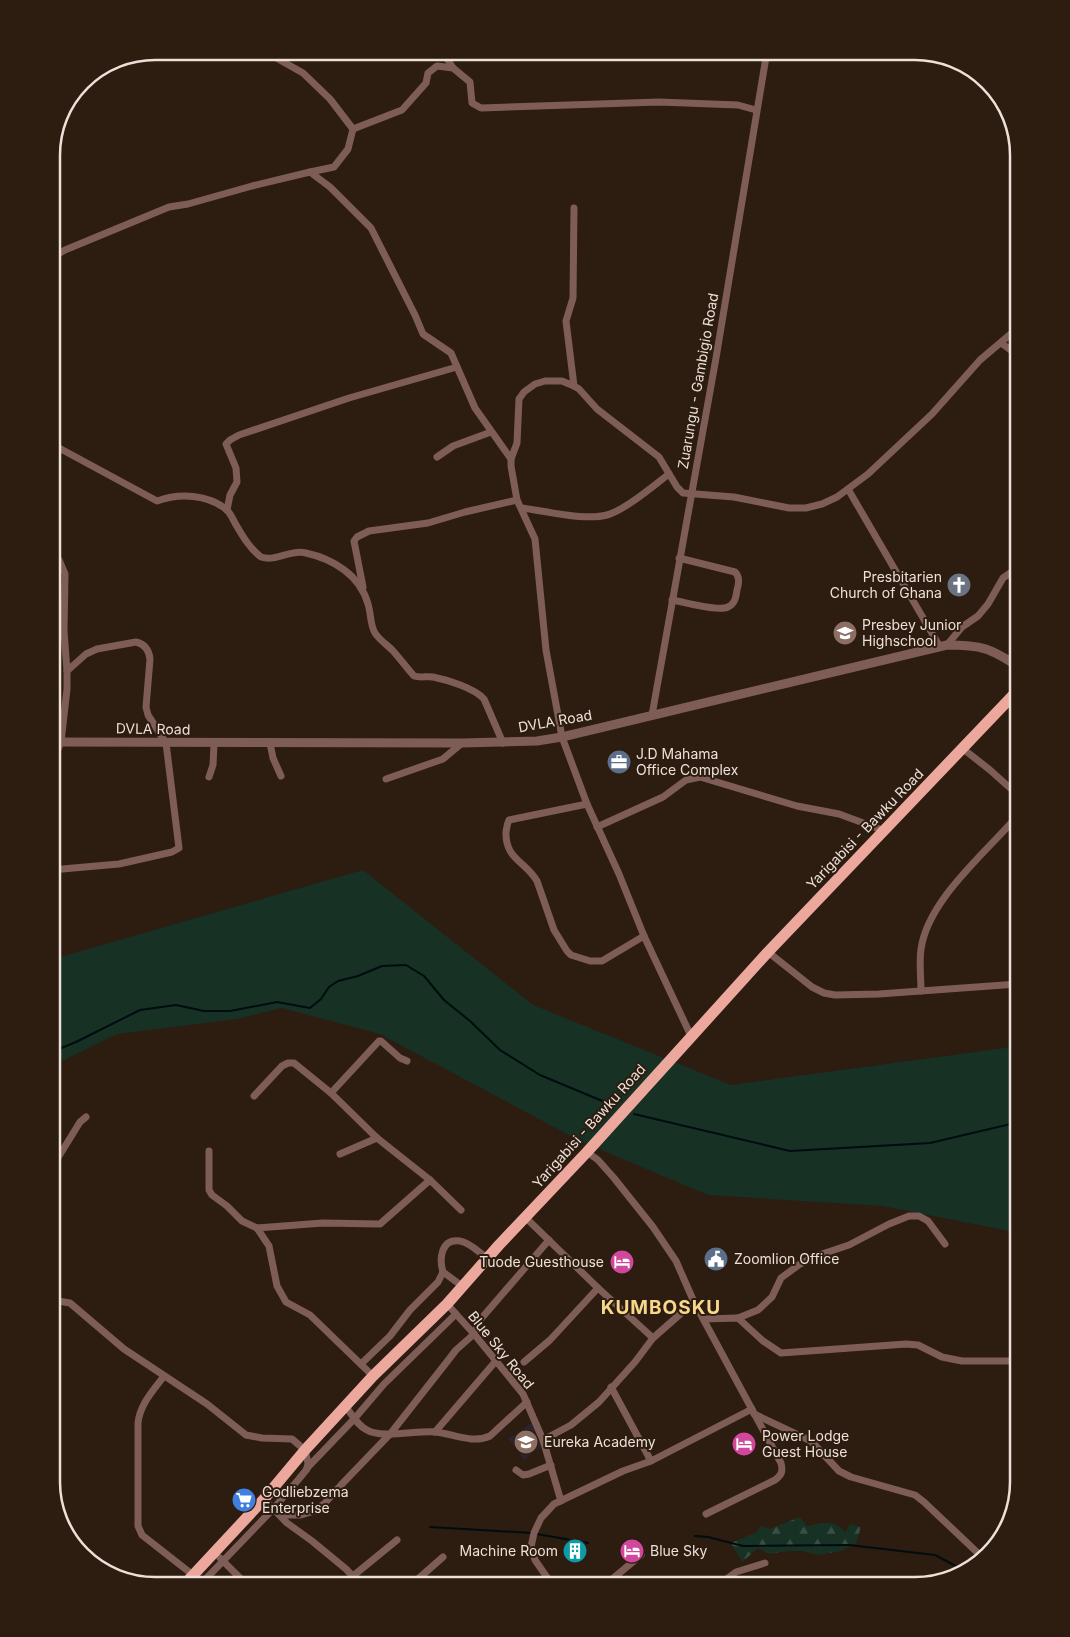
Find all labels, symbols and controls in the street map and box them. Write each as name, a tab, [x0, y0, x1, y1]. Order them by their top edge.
street label: Zuarungu - Gambigio Road	[674, 292, 721, 470]
place label: Presbitarien Church of Ghana	[830, 568, 942, 601]
church icon: Presbitarien Church of Ghana	[946, 572, 972, 598]
place label: Presbey Junior Highschool	[862, 616, 961, 649]
school or university icon: Presbey Junior Highschool	[832, 620, 858, 646]
street label: DVLA Road	[517, 706, 593, 735]
street label: DVLA Road	[116, 719, 190, 738]
place label: J.D Mahama Office Complex	[636, 745, 739, 778]
office icon: J.D Mahama Office Complex	[606, 749, 632, 775]
street label: Yarigabisi - Bawku Road	[803, 765, 927, 892]
street label: Yarigabisi - Bawku Road	[528, 1060, 649, 1191]
public building icon: Zoomlion Office	[703, 1246, 729, 1272]
hotel icon: Tuode Guesthouse	[609, 1249, 635, 1275]
place label: Zoomlion Office	[734, 1250, 839, 1267]
place label: Tuode Guesthouse	[479, 1253, 604, 1270]
district label: KUMBOSKU	[601, 1296, 721, 1319]
street label: Blue Sky Road	[465, 1307, 538, 1392]
place label: Power Lodge Guest House	[762, 1427, 849, 1460]
school or university icon: Eureka Academy	[513, 1429, 539, 1455]
hotel icon: Power Lodge Guest House	[731, 1431, 757, 1457]
place label: Eureka Academy	[544, 1433, 656, 1450]
place label: Godliebzema Enterprise	[262, 1483, 349, 1516]
supermarket icon: Godliebzema Enterprise	[231, 1487, 257, 1513]
building icon: Machine Room	[562, 1538, 588, 1564]
hotel icon: Blue Sky	[619, 1538, 645, 1564]
place label: Machine Room	[460, 1542, 558, 1559]
place label: Blue Sky	[650, 1542, 708, 1559]

